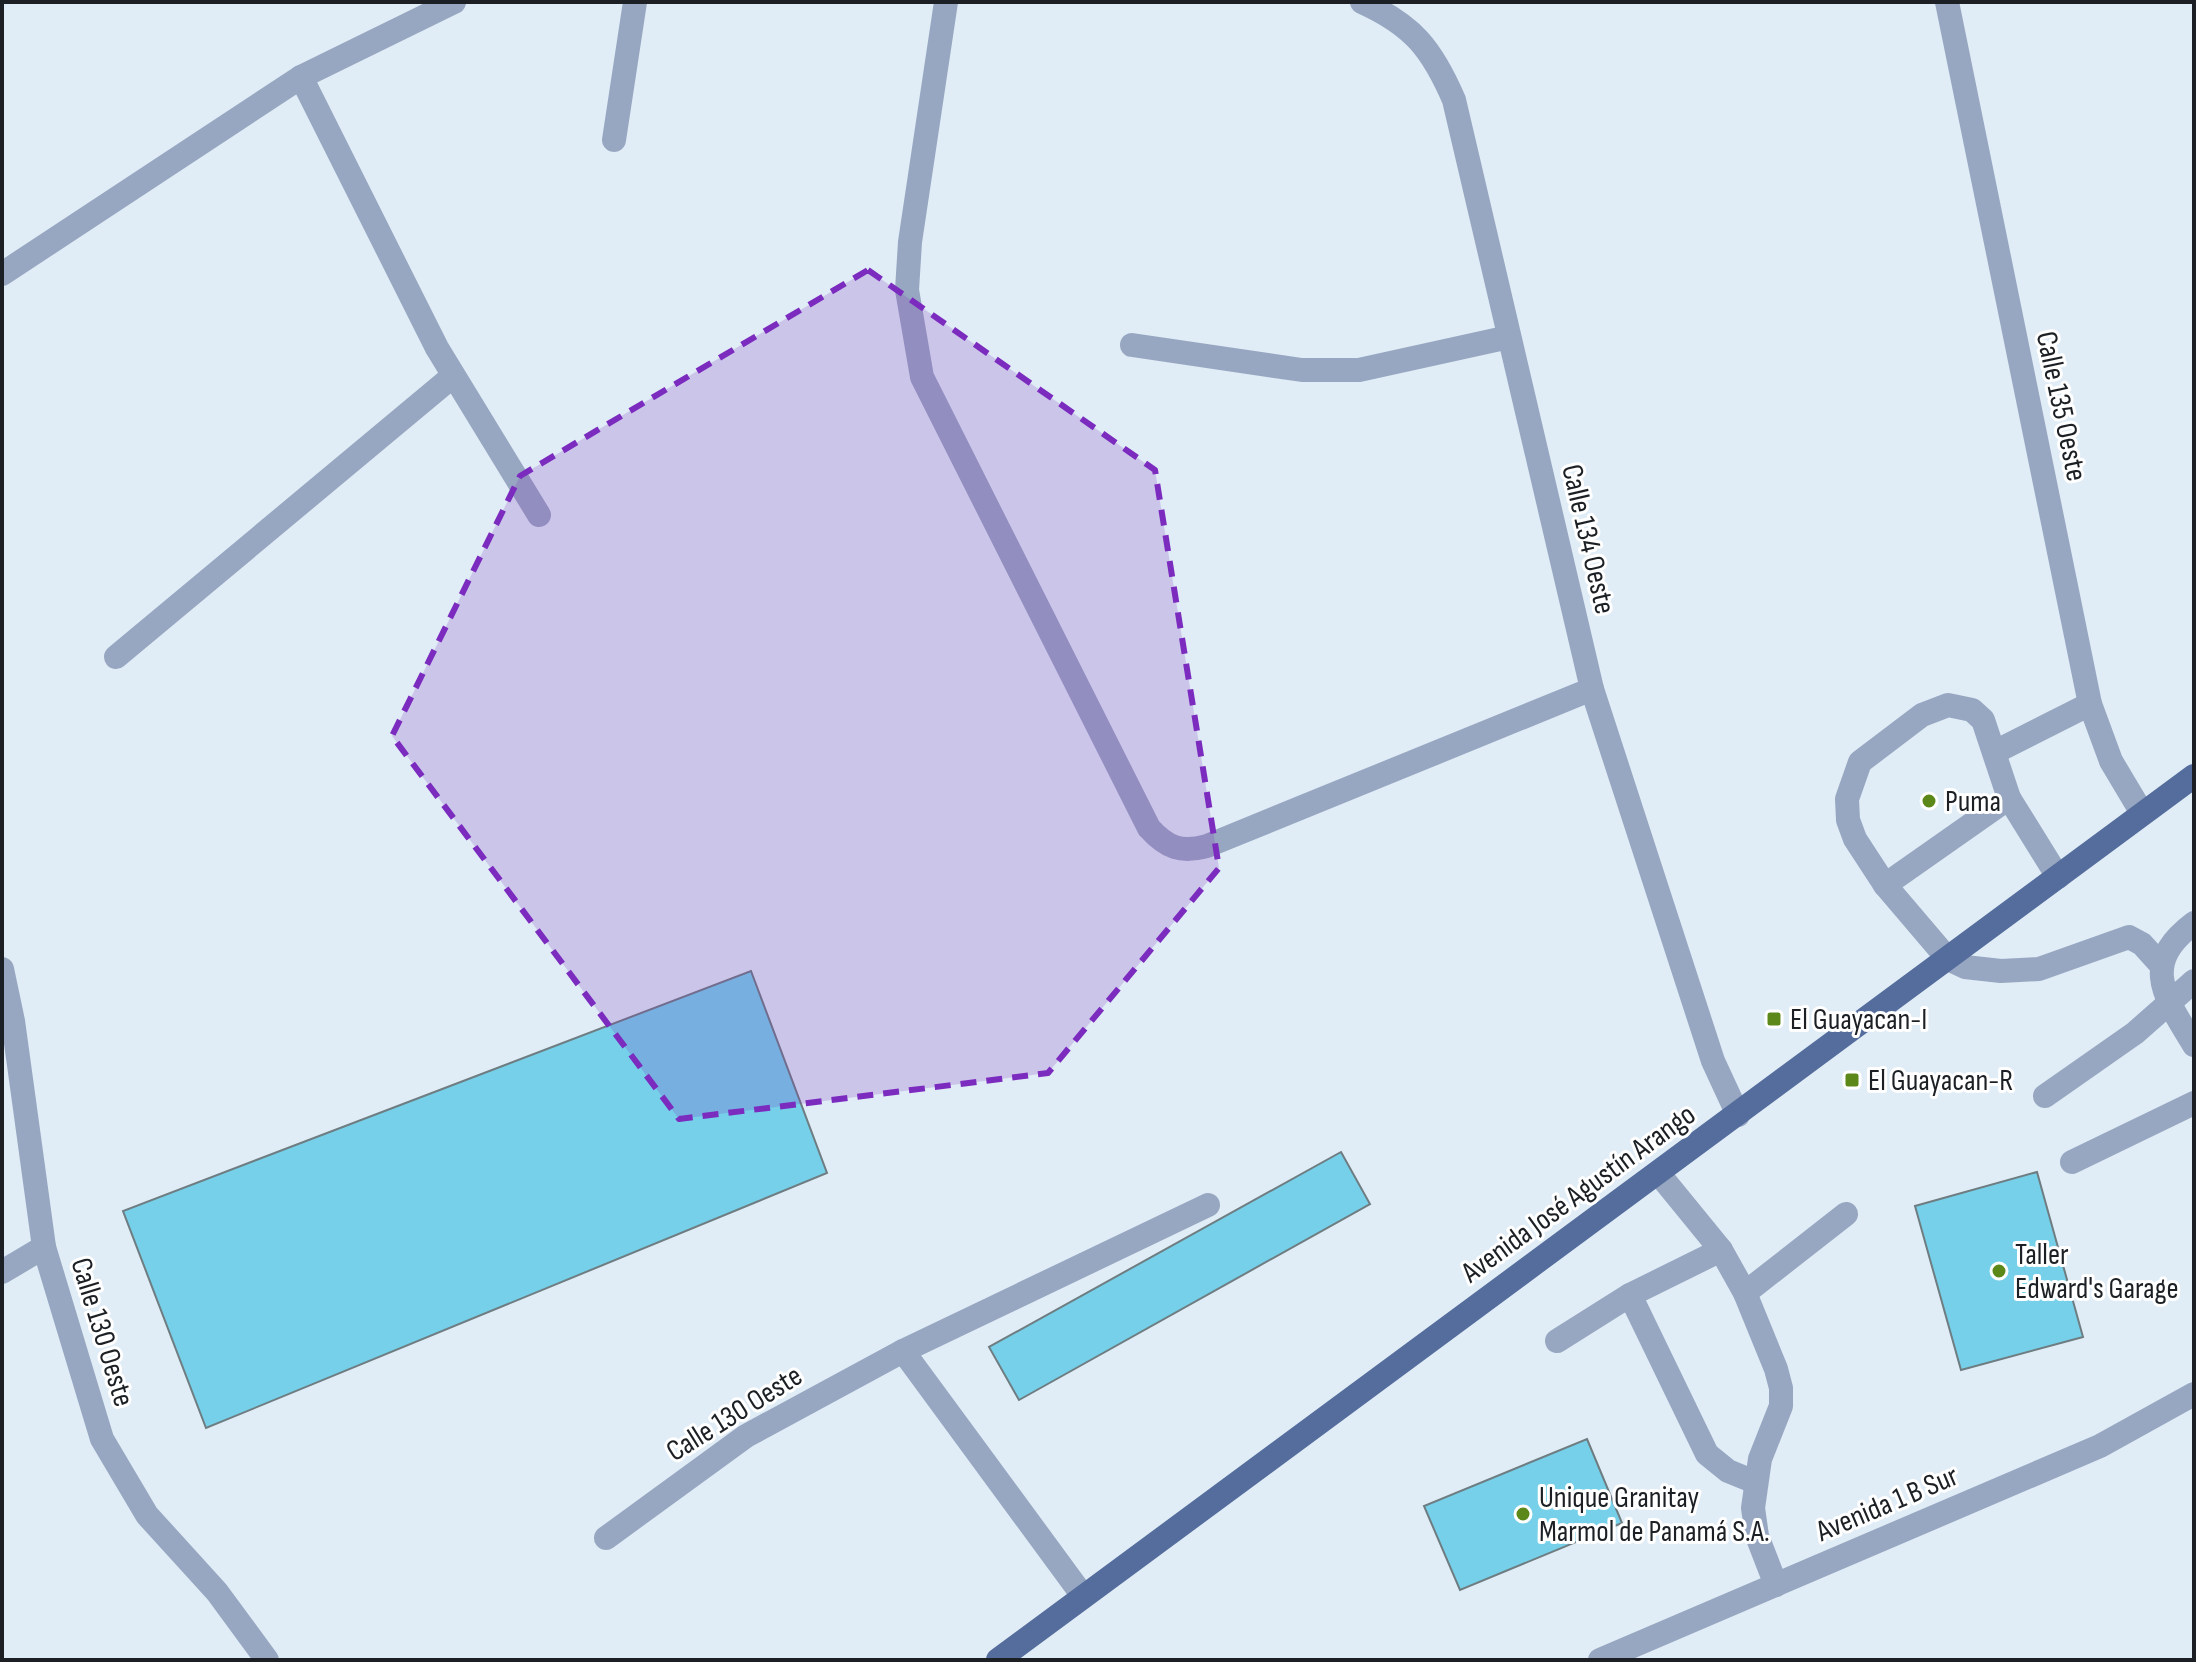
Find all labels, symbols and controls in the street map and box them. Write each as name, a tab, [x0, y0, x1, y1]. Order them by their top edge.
street label: Calle 135 Oeste	[2028, 328, 2094, 484]
street label: Calle 134 Oeste	[1553, 461, 1623, 618]
place label: Puma	[1945, 784, 2001, 820]
marker: Puma	[1920, 792, 1938, 810]
place label: El Guayacan-I	[1790, 1002, 1927, 1038]
marker: El Guayacan-I	[1765, 1010, 1783, 1028]
place label: El Guayacan-R	[1868, 1063, 2013, 1099]
marker: El Guayacan-R	[1843, 1071, 1861, 1089]
street label: Avenida José Agustín Arango	[1454, 1097, 1703, 1291]
place label: Taller Edward's Garage	[2015, 1237, 2179, 1307]
street label: Calle 130 Oeste	[62, 1254, 142, 1411]
marker: Taller Edward's Garage	[1990, 1262, 2008, 1280]
street label: Calle 130 Oeste	[660, 1358, 809, 1470]
street label: Avenida 1 B Sur	[1810, 1458, 1964, 1550]
place label: Unique Granitay Marmol de Panamá S.A.	[1539, 1480, 1770, 1550]
marker: Unique Granitay Marmol de Panamá S.A.	[1514, 1505, 1532, 1523]

